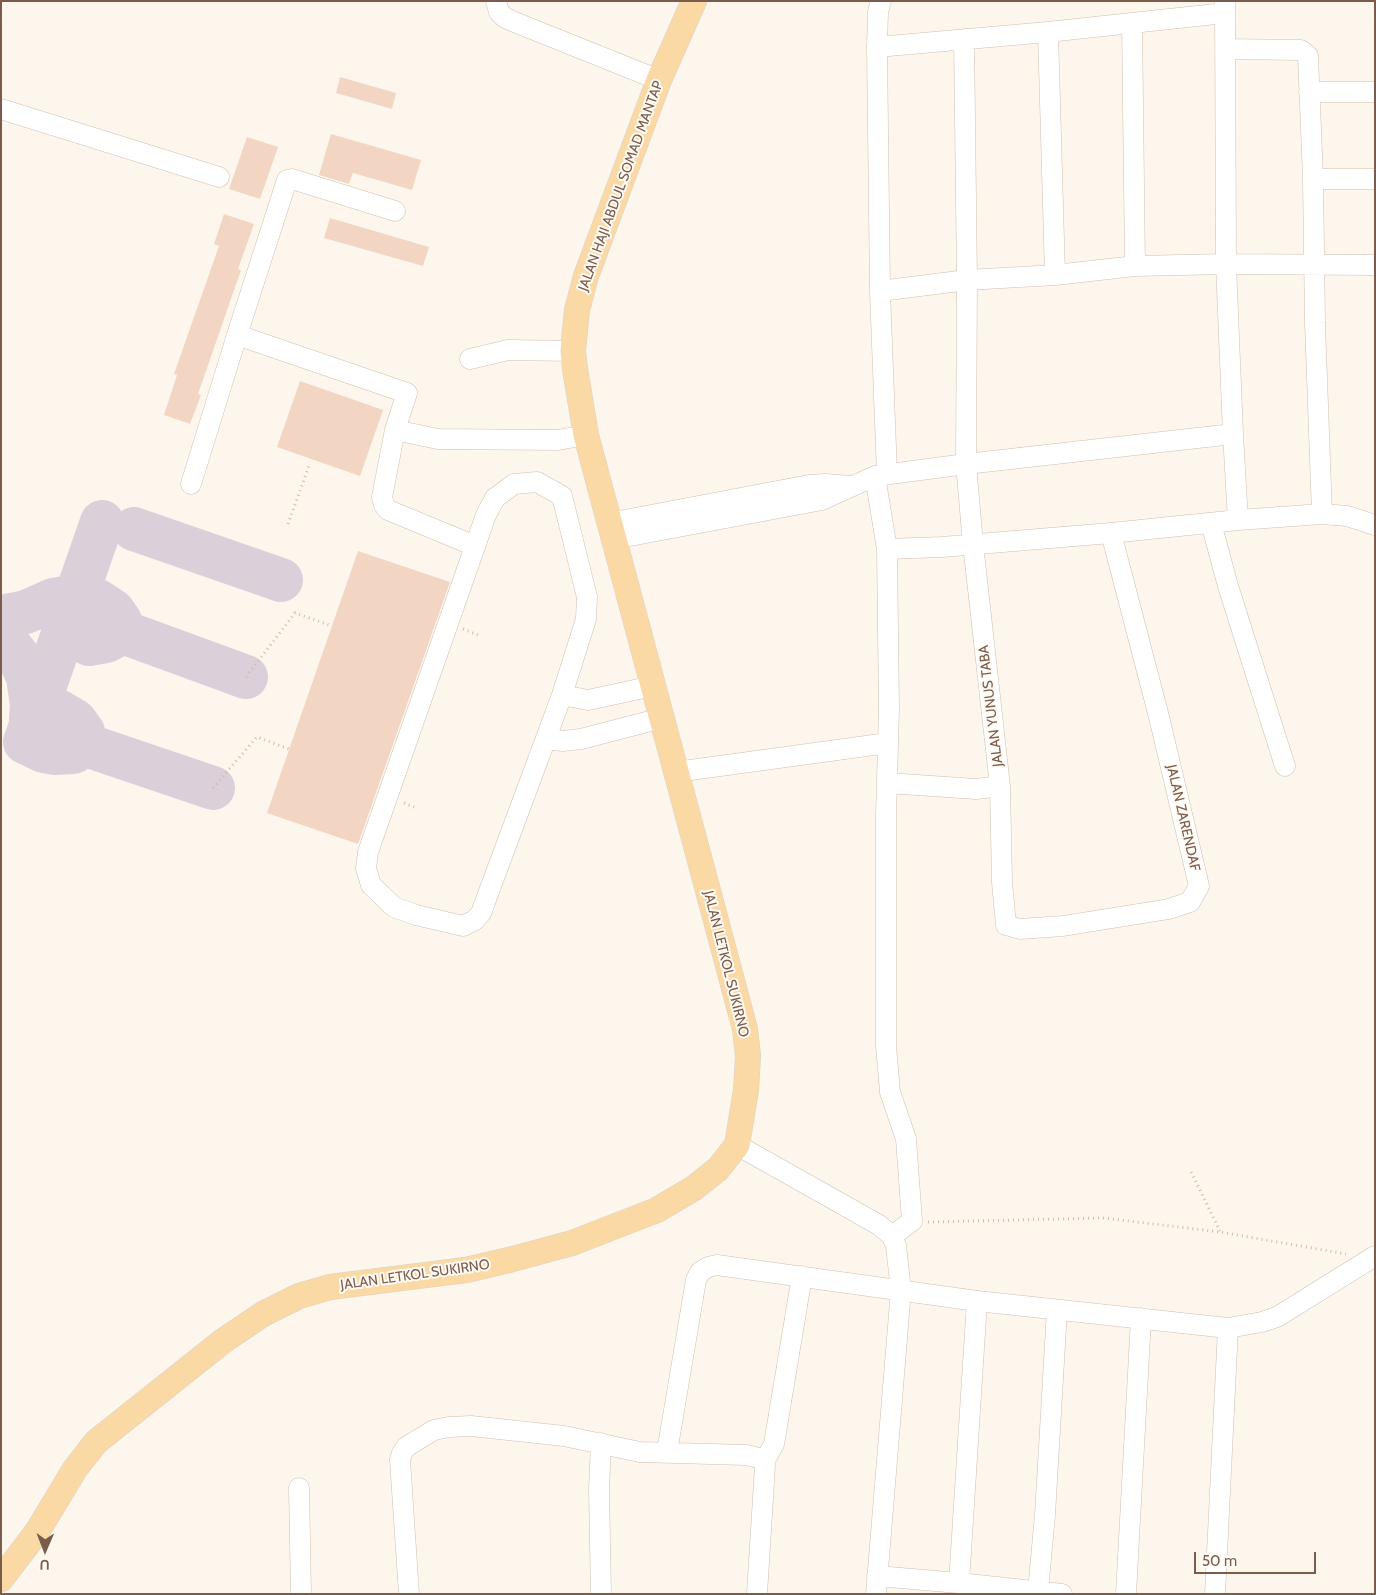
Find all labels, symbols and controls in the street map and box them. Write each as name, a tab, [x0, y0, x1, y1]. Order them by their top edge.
street label: JALAN HAJI ABDUL SOMAD MANTAP	[575, 79, 667, 293]
street label: JALAN YUNUS TABA	[975, 644, 1007, 768]
street label: JALAN ZARENDAF	[1163, 763, 1203, 873]
street label: JALAN LETKOL SUKIRNO	[700, 889, 752, 1039]
street label: JALAN LETKOL SUKIRNO	[339, 1256, 491, 1294]
north arrow	[20, 1525, 70, 1575]
scale bar	[1196, 1542, 1318, 1574]
text: 50 m	[1202, 1552, 1237, 1570]
text: U	[40, 1556, 50, 1574]

